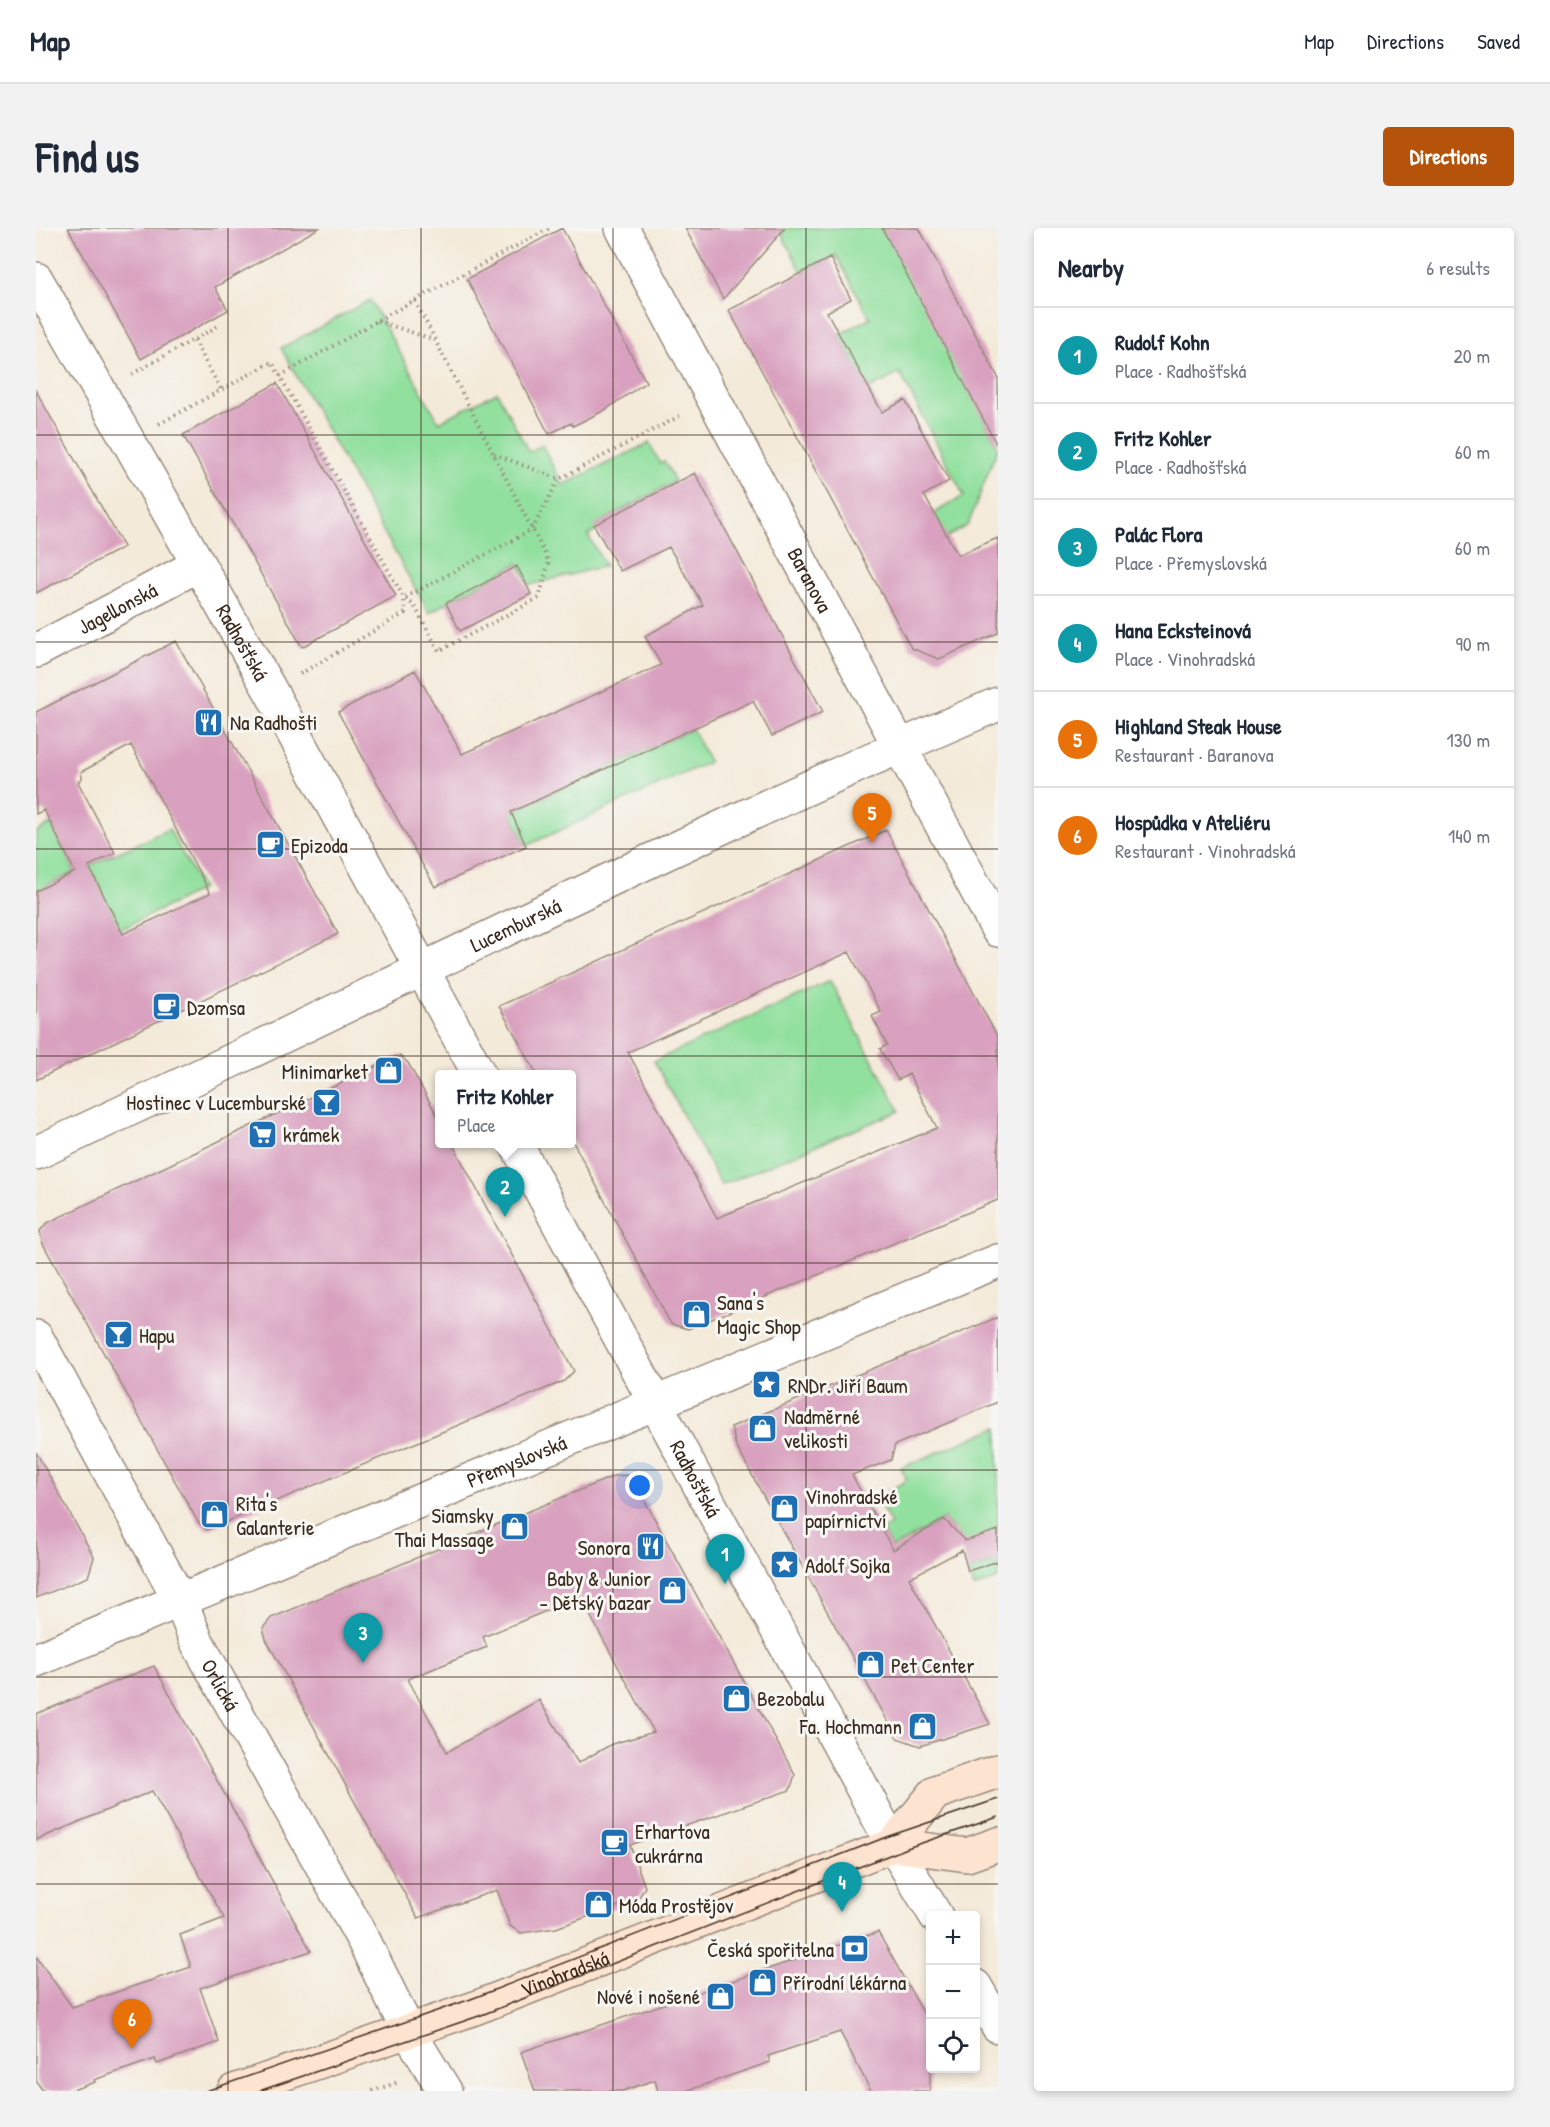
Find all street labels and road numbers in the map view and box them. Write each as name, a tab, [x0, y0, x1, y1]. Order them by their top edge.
street label: Baranova	[781, 542, 840, 617]
street label: Jagellonská	[73, 575, 162, 641]
street label: Radhošťská	[210, 599, 276, 686]
street label: Lucemburská	[465, 891, 565, 959]
street label: Přemyslovská	[462, 1427, 571, 1494]
street label: Radhošťská	[663, 1435, 729, 1522]
street label: Orlická	[195, 1653, 247, 1716]
street label: Vinohradská	[516, 1943, 613, 2003]

